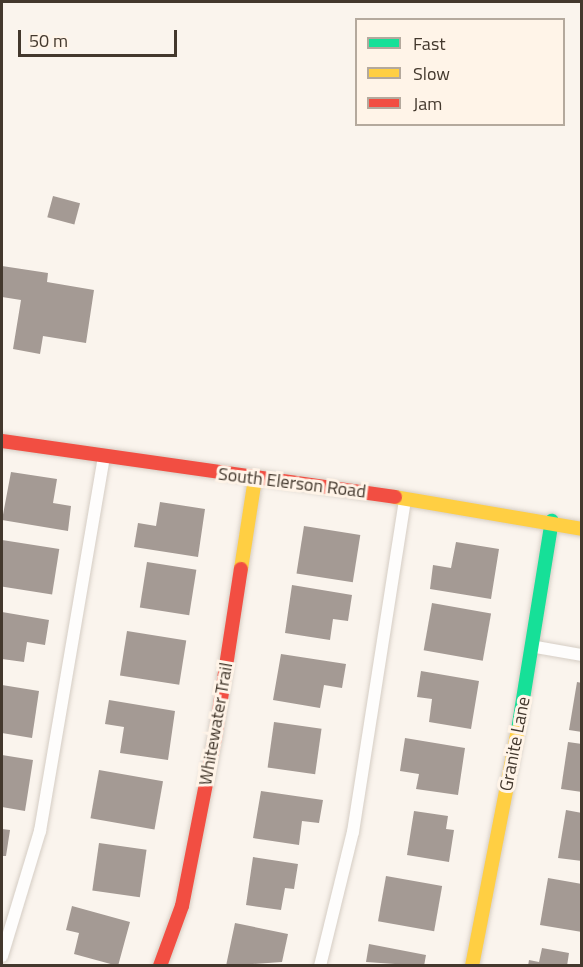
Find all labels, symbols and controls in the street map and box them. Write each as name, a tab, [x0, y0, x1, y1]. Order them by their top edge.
scale bar	[21, 18, 180, 56]
legend	[355, 18, 565, 126]
text: 50 m	[29, 27, 68, 54]
text: Fast	[413, 30, 446, 57]
text: Slow	[413, 60, 450, 87]
text: Jam	[413, 90, 442, 117]
street label: South Elerson Road	[217, 463, 367, 503]
street label: Whitewater Trail	[195, 661, 237, 787]
street label: Granite Lane	[495, 695, 535, 793]

